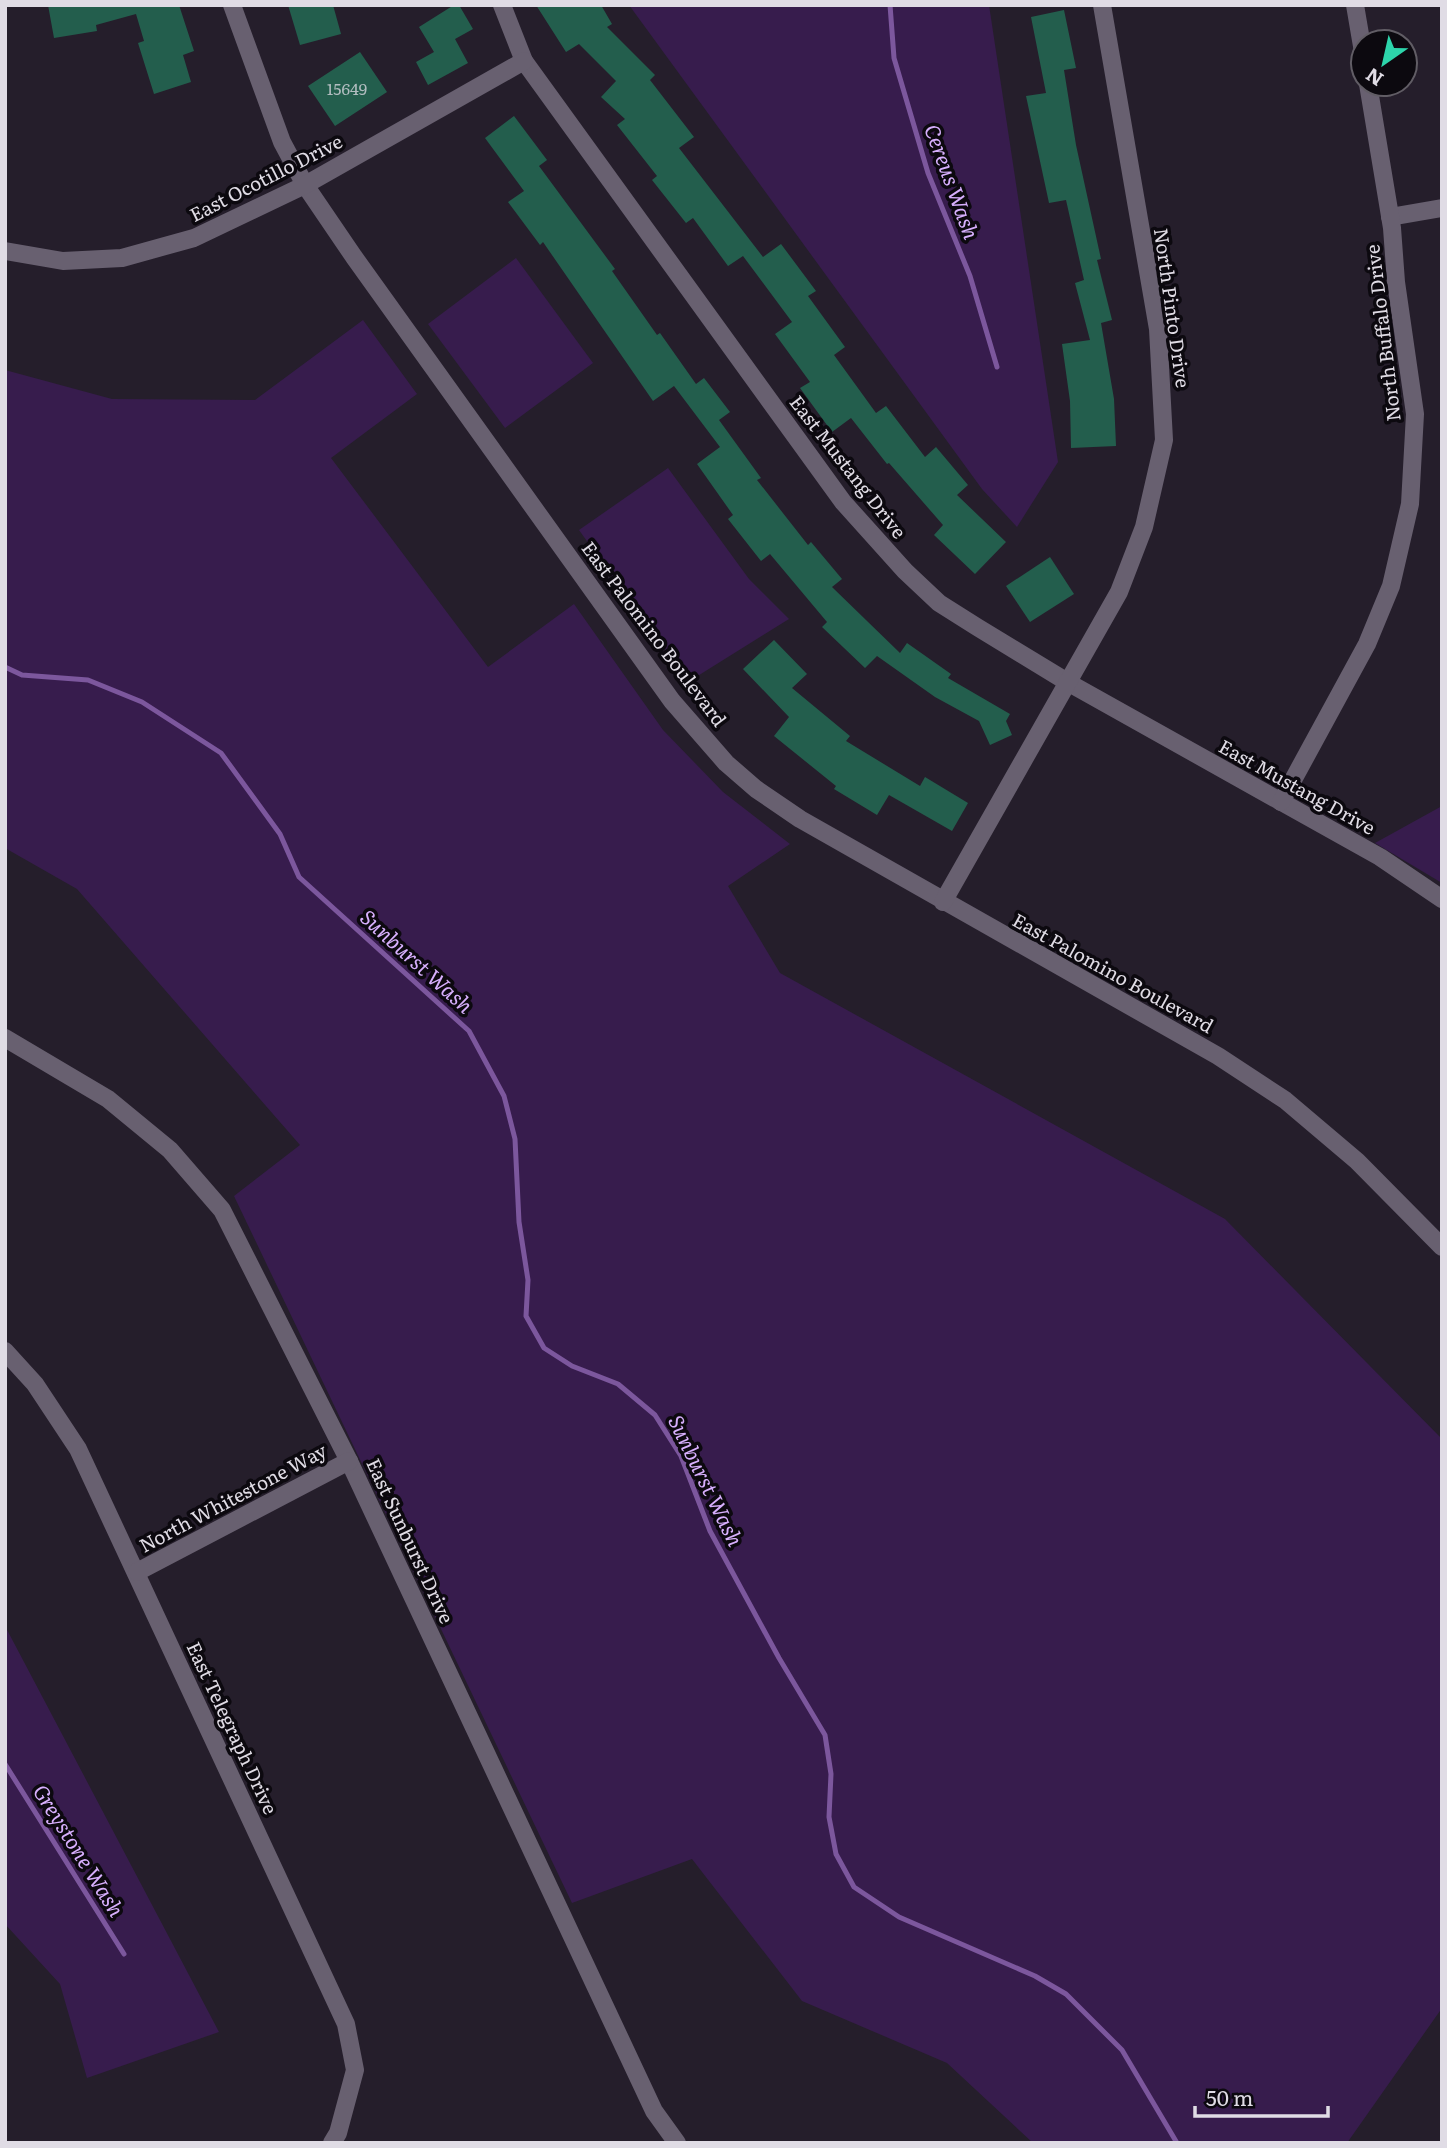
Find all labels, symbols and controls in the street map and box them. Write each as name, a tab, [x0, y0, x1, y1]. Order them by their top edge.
north arrow	[1349, 28, 1419, 98]
text: N	[1359, 62, 1388, 94]
house number: 15649	[327, 76, 367, 100]
water label: Cereus Wash	[918, 119, 989, 244]
street label: East Ocotillo Drive	[184, 126, 347, 228]
street label: North Pinto Drive	[1148, 226, 1198, 390]
street label: North Buffalo Drive	[1357, 243, 1407, 423]
street label: East Mustang Drive	[784, 389, 914, 544]
street label: East Palomino Boulevard	[576, 535, 734, 732]
street label: East Mustang Drive	[1214, 731, 1381, 841]
water label: Sunburst Wash	[354, 901, 481, 1020]
street label: East Palomino Boulevard	[1008, 905, 1219, 1039]
water label: Sunburst Wash	[662, 1409, 753, 1551]
street label: North Whitestone Way	[134, 1436, 331, 1558]
street label: East Sunburst Drive	[360, 1453, 462, 1628]
street label: East Telegraph Drive	[181, 1637, 285, 1819]
water label: Greystone Wash	[27, 1778, 134, 1922]
scale bar	[1195, 2074, 1328, 2118]
text: 50 m	[1206, 2081, 1253, 2112]

